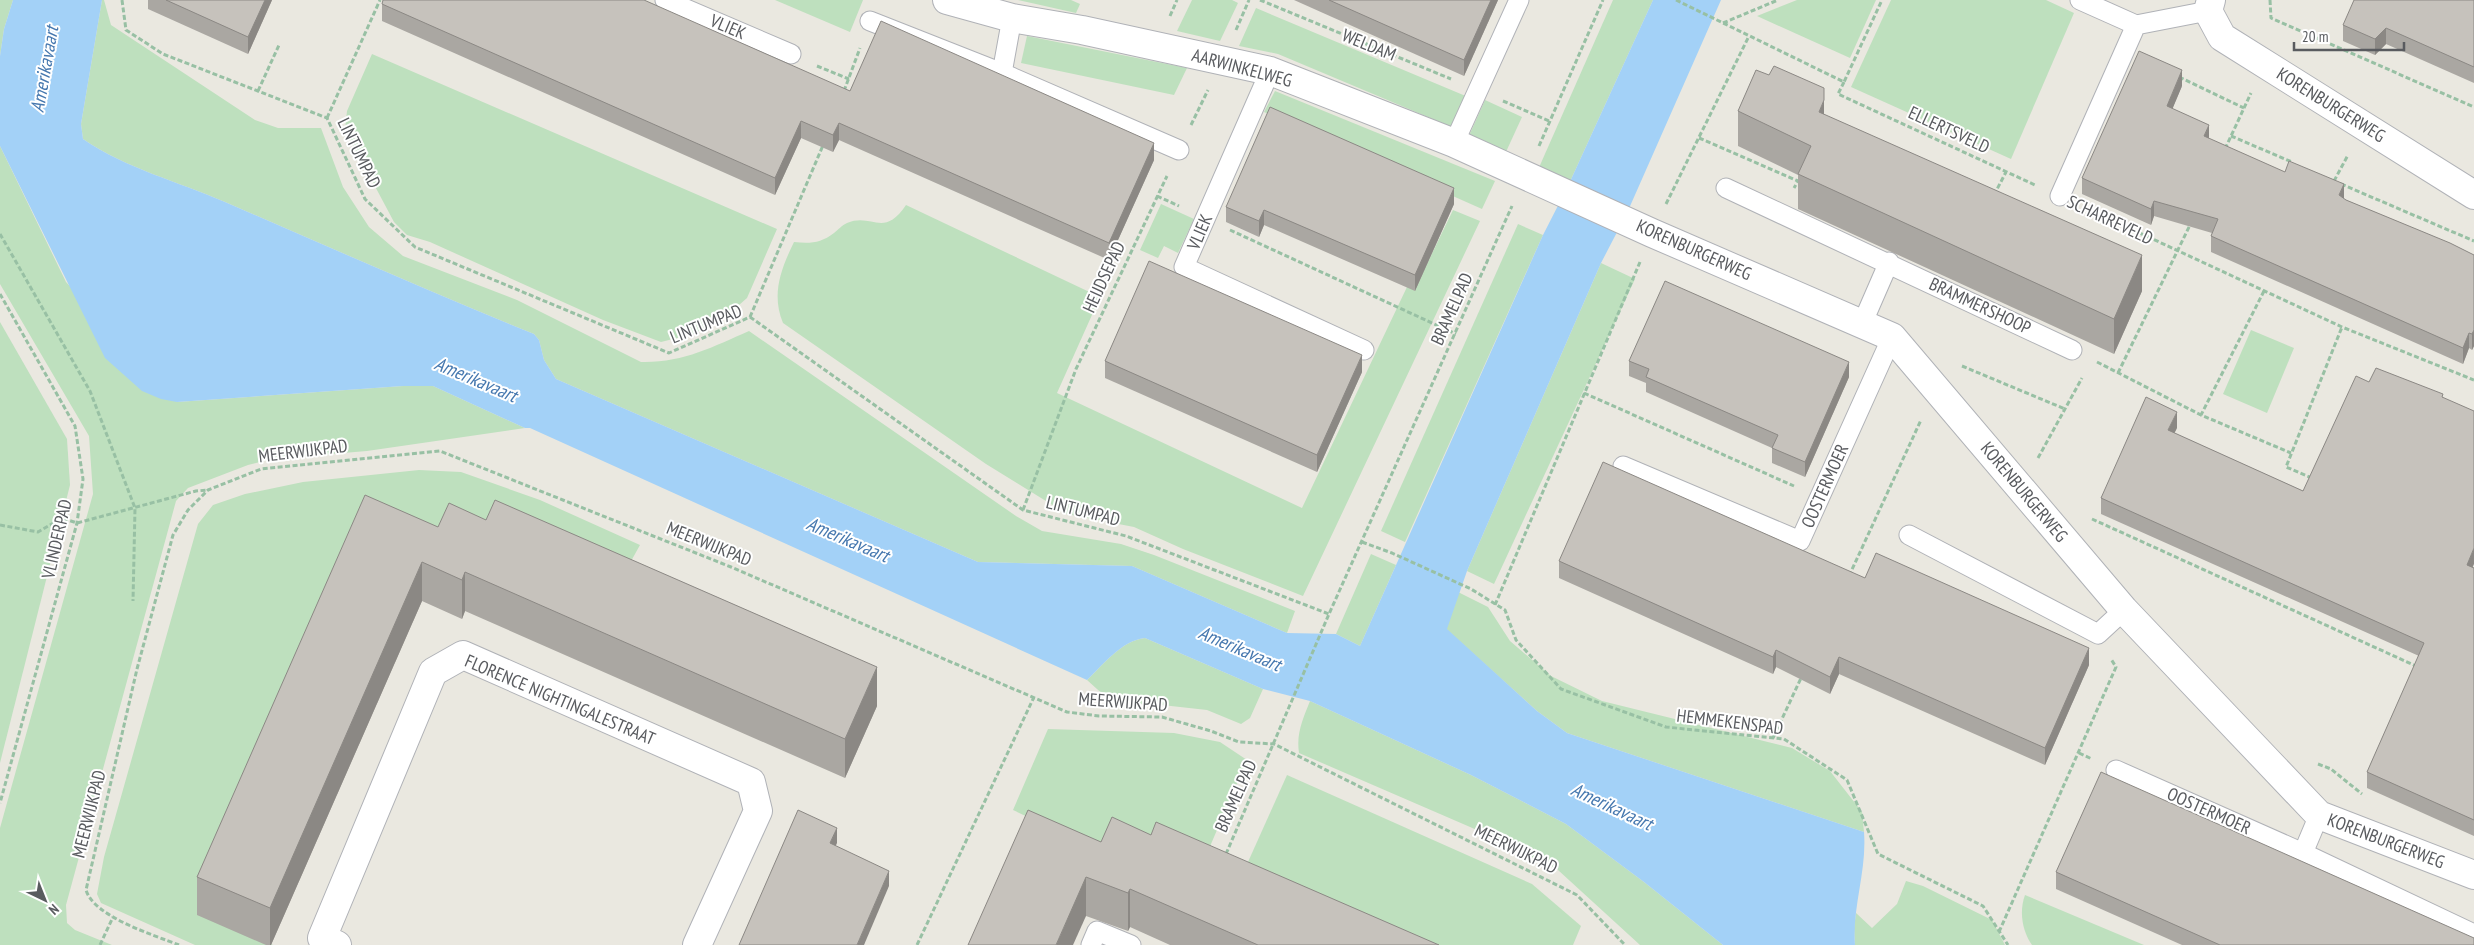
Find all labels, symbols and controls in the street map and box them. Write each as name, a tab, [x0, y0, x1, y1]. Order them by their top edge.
street label: VLIEK	[706, 8, 750, 44]
scale bar	[2294, 20, 2404, 52]
water label: Amerikavaart	[25, 21, 64, 114]
street label: WELDAM	[1339, 23, 1400, 66]
text: 20 m	[2302, 27, 2328, 46]
street label: AARWINKELWEG	[1190, 43, 1295, 92]
street label: KORENBURGERWEG	[2273, 62, 2390, 147]
street label: ELLERTSVELD	[1905, 101, 1993, 158]
street label: LINTUMPAD	[333, 114, 386, 192]
street label: SCHARREVELD	[2064, 190, 2157, 249]
street label: VLIEK	[1181, 210, 1217, 254]
street label: KORENBURGERWEG	[1633, 214, 1756, 285]
street label: HEIJDSEPAD	[1077, 238, 1130, 316]
street label: BRAMELPAD	[1425, 269, 1478, 349]
street label: BRAMMERSHOOP	[1926, 272, 2035, 339]
street label: LINTUMPAD	[667, 299, 745, 348]
water label: Amerikavaart	[431, 351, 523, 408]
street label: MEERWIJKPAD	[257, 434, 349, 467]
street label: KORENBURGERWEG	[1976, 437, 2073, 547]
street label: OOSTERMOER	[1796, 440, 1853, 531]
street label: LINTUMPAD	[1044, 490, 1122, 531]
street label: VLINDERPAD	[36, 497, 77, 582]
water label: Amerikavaart	[803, 511, 895, 568]
street label: MEERWIJKPAD	[663, 516, 755, 571]
water label: Amerikavaart	[1195, 620, 1287, 677]
street label: FLORENCE NIGHTINGALESTRAAT	[462, 649, 659, 750]
street label: MEERWIJKPAD	[1078, 687, 1169, 716]
street label: HEMMEKENSPAD	[1675, 704, 1785, 739]
street label: BRAMELPAD	[1209, 756, 1262, 836]
street label: MEERWIJKPAD	[67, 768, 111, 860]
water label: Amerikavaart	[1568, 777, 1659, 836]
street label: OOSTERMOER	[2164, 782, 2255, 839]
street label: KORENBURGERWEG	[2324, 808, 2448, 873]
street label: MEERWIJKPAD	[1471, 819, 1562, 879]
north arrow	[20, 875, 70, 925]
text: N	[45, 900, 63, 919]

